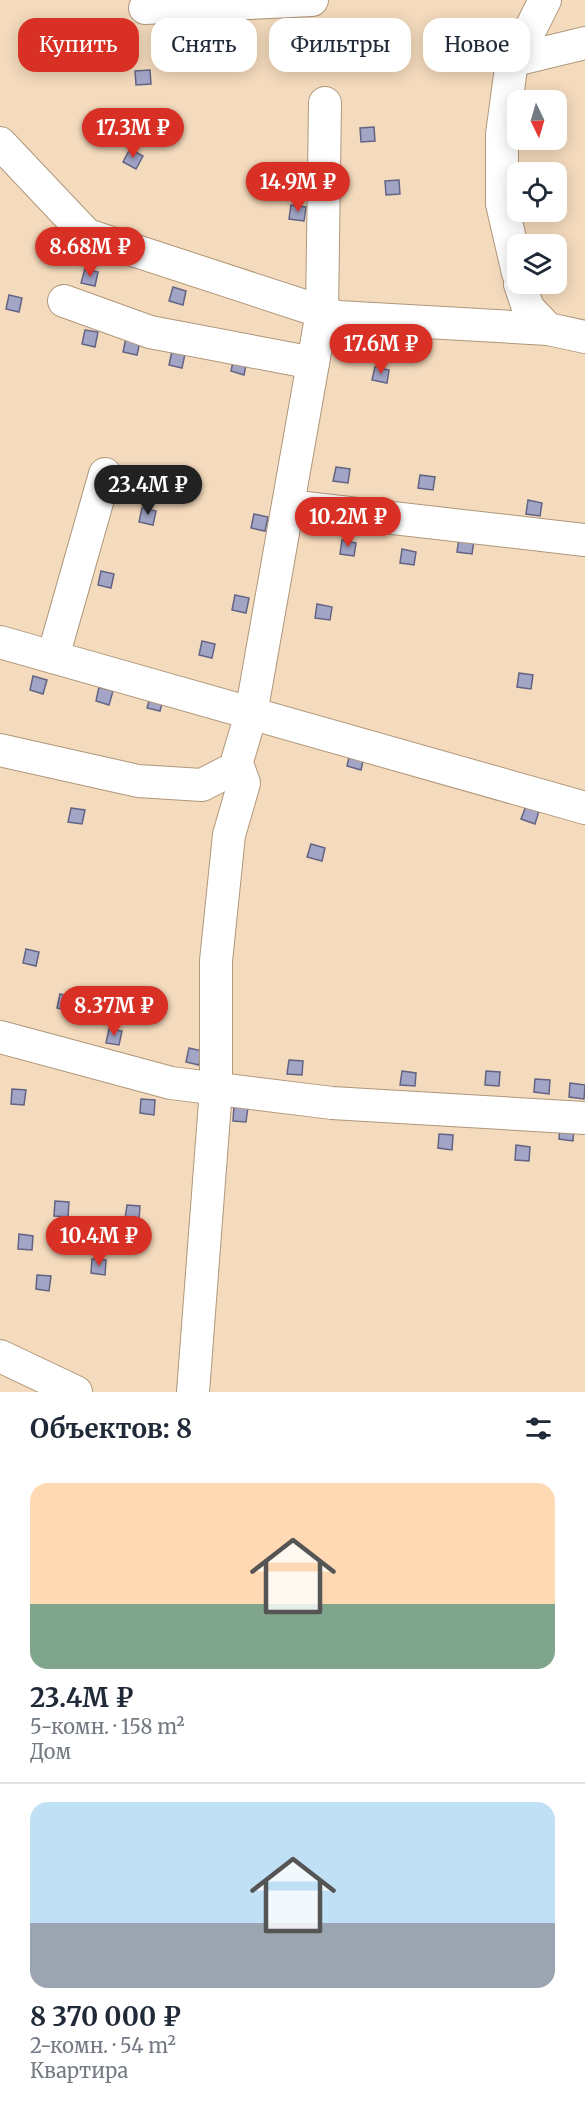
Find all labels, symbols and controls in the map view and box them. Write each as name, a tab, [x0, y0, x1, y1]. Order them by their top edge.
chip: Купить	[18, 18, 139, 72]
chip: Снять	[151, 18, 257, 72]
chip: Фильтры	[269, 18, 411, 72]
chip: Новое	[423, 18, 530, 72]
north arrow	[507, 90, 567, 150]
map controls	[507, 90, 567, 294]
pin: 17.3M ₽	[78, 108, 188, 159]
text: 17.3M ₽	[96, 115, 170, 140]
pin: 14.9M ₽	[243, 162, 353, 213]
button: locate	[507, 162, 567, 222]
text: 14.9M ₽	[260, 169, 336, 194]
pin: 8.68M ₽	[35, 227, 145, 278]
text: 8.68M ₽	[49, 234, 131, 259]
button: layers	[507, 234, 567, 294]
pin: 17.6M ₽	[326, 324, 436, 375]
text: 17.6M ₽	[344, 331, 418, 356]
pin: 23.4M ₽	[93, 465, 203, 516]
text: 23.4M ₽	[108, 472, 188, 497]
pin: 10.2M ₽	[293, 497, 403, 548]
text: 10.2M ₽	[309, 504, 387, 529]
pin: 8.37M ₽	[59, 986, 169, 1037]
text: 8.37M ₽	[74, 993, 154, 1018]
pin: 10.4M ₽	[44, 1216, 154, 1267]
text: 10.4M ₽	[60, 1223, 138, 1248]
text: Объектов: 8	[30, 1412, 192, 1445]
icon: filters	[522, 1412, 555, 1445]
icon: home	[239, 1522, 347, 1630]
text: 23.4M ₽	[30, 1681, 134, 1714]
text: 5-комн. · 158 m²	[30, 1714, 185, 1739]
text: Дом	[30, 1739, 71, 1764]
icon: home	[239, 1841, 347, 1949]
text: 8 370 000 ₽	[30, 2000, 181, 2033]
text: 2-комн. · 54 m²	[30, 2033, 176, 2058]
text: Квартира	[30, 2058, 128, 2083]

